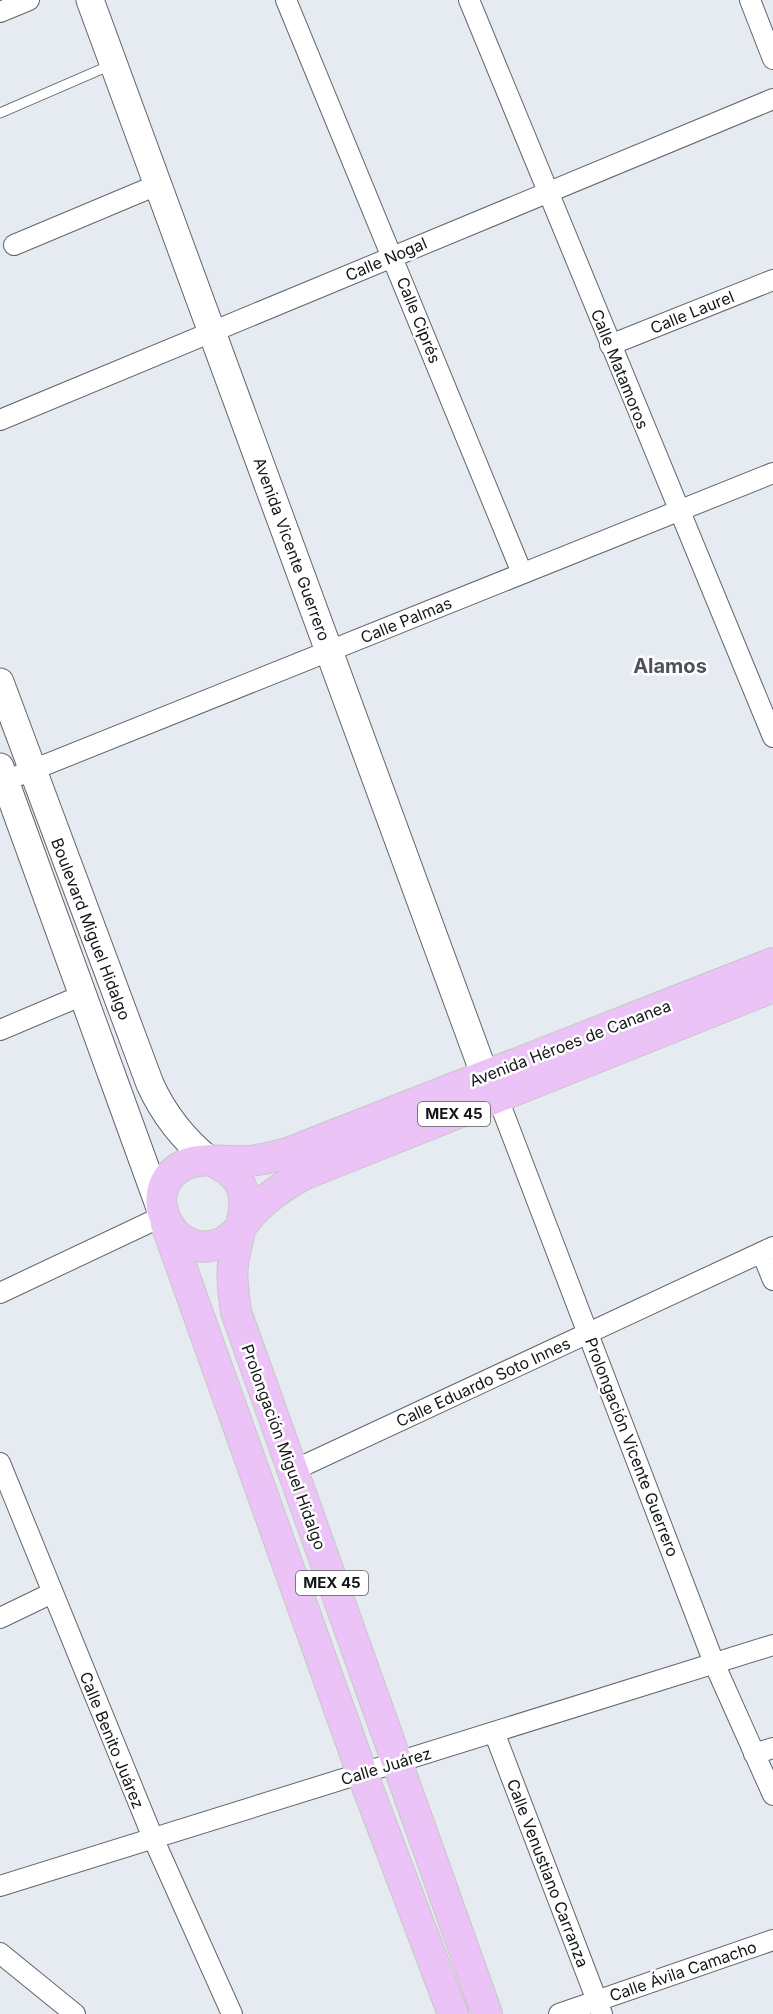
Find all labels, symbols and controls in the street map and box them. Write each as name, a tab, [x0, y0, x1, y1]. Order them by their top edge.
street label: Calle Nogal	[342, 233, 430, 285]
street label: Calle Ciprés	[393, 274, 445, 366]
street label: Calle Laurel	[647, 286, 737, 338]
street label: Calle Matamoros	[587, 306, 653, 432]
street label: Avenida Vicente Guerrero	[249, 455, 335, 643]
street label: Calle Palmas	[357, 593, 455, 647]
district label: Alamos	[633, 654, 707, 678]
street label: Boulevard Miguel Hidalgo	[47, 835, 135, 1023]
street label: Avenida Héroes de Cananea	[466, 995, 674, 1091]
road number: MEX 45	[418, 1102, 490, 1126]
street label: Calle Eduardo Soto Innes	[393, 1333, 573, 1431]
street label: Prolongación Vicente Guerrero	[581, 1335, 683, 1559]
street label: Prolongación Miguel Hidalgo	[237, 1342, 331, 1552]
road number: MEX 45	[296, 1571, 368, 1595]
street label: Calle Benito Juárez	[75, 1669, 149, 1811]
street label: Calle Juárez	[338, 1743, 434, 1789]
street label: Calle Venustiano Carranza	[503, 1776, 593, 1970]
street label: Calle Ávila Camacho	[607, 1936, 759, 2006]

